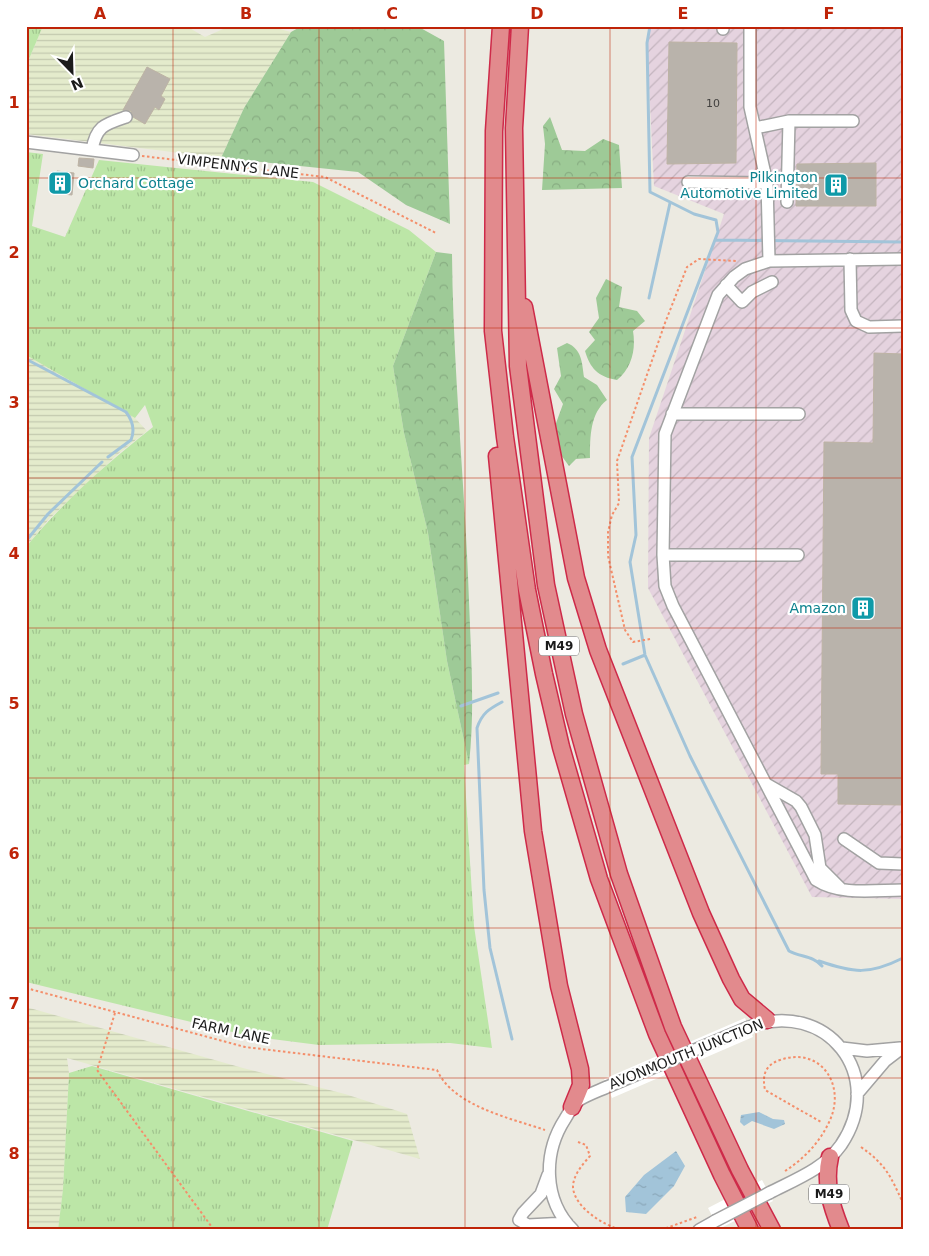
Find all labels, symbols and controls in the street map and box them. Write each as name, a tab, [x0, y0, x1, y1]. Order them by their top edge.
text: A	[94, 4, 107, 23]
text: B	[240, 4, 252, 23]
text: C	[386, 4, 398, 23]
text: D	[530, 4, 544, 23]
text: E	[678, 4, 688, 23]
text: F	[824, 4, 834, 23]
north arrow	[48, 48, 98, 98]
text: N	[69, 74, 86, 94]
text: 1	[8, 93, 20, 112]
house number: 10	[706, 97, 720, 110]
street label: VIMPENNYS LANE	[176, 151, 300, 181]
place label: Pilkington Automotive Limited	[680, 169, 818, 201]
building icon: Orchard Cottage	[47, 170, 73, 196]
building icon: Pilkington Automotive Limited	[823, 172, 849, 198]
place label: Orchard Cottage	[78, 175, 194, 191]
text: 2	[8, 243, 20, 262]
text: 3	[8, 393, 20, 412]
text: 4	[8, 544, 20, 563]
building icon: Amazon	[850, 595, 876, 621]
place label: Amazon	[789, 600, 846, 616]
road number: M49	[539, 636, 579, 656]
text: 5	[8, 694, 20, 713]
text: 6	[8, 844, 20, 863]
text: 7	[8, 994, 20, 1013]
street label: FARM LANE	[190, 1015, 272, 1047]
street label: AVONMOUTH JUNCTION	[606, 1016, 766, 1092]
text: 8	[8, 1144, 20, 1163]
road number: M49	[809, 1184, 849, 1204]

